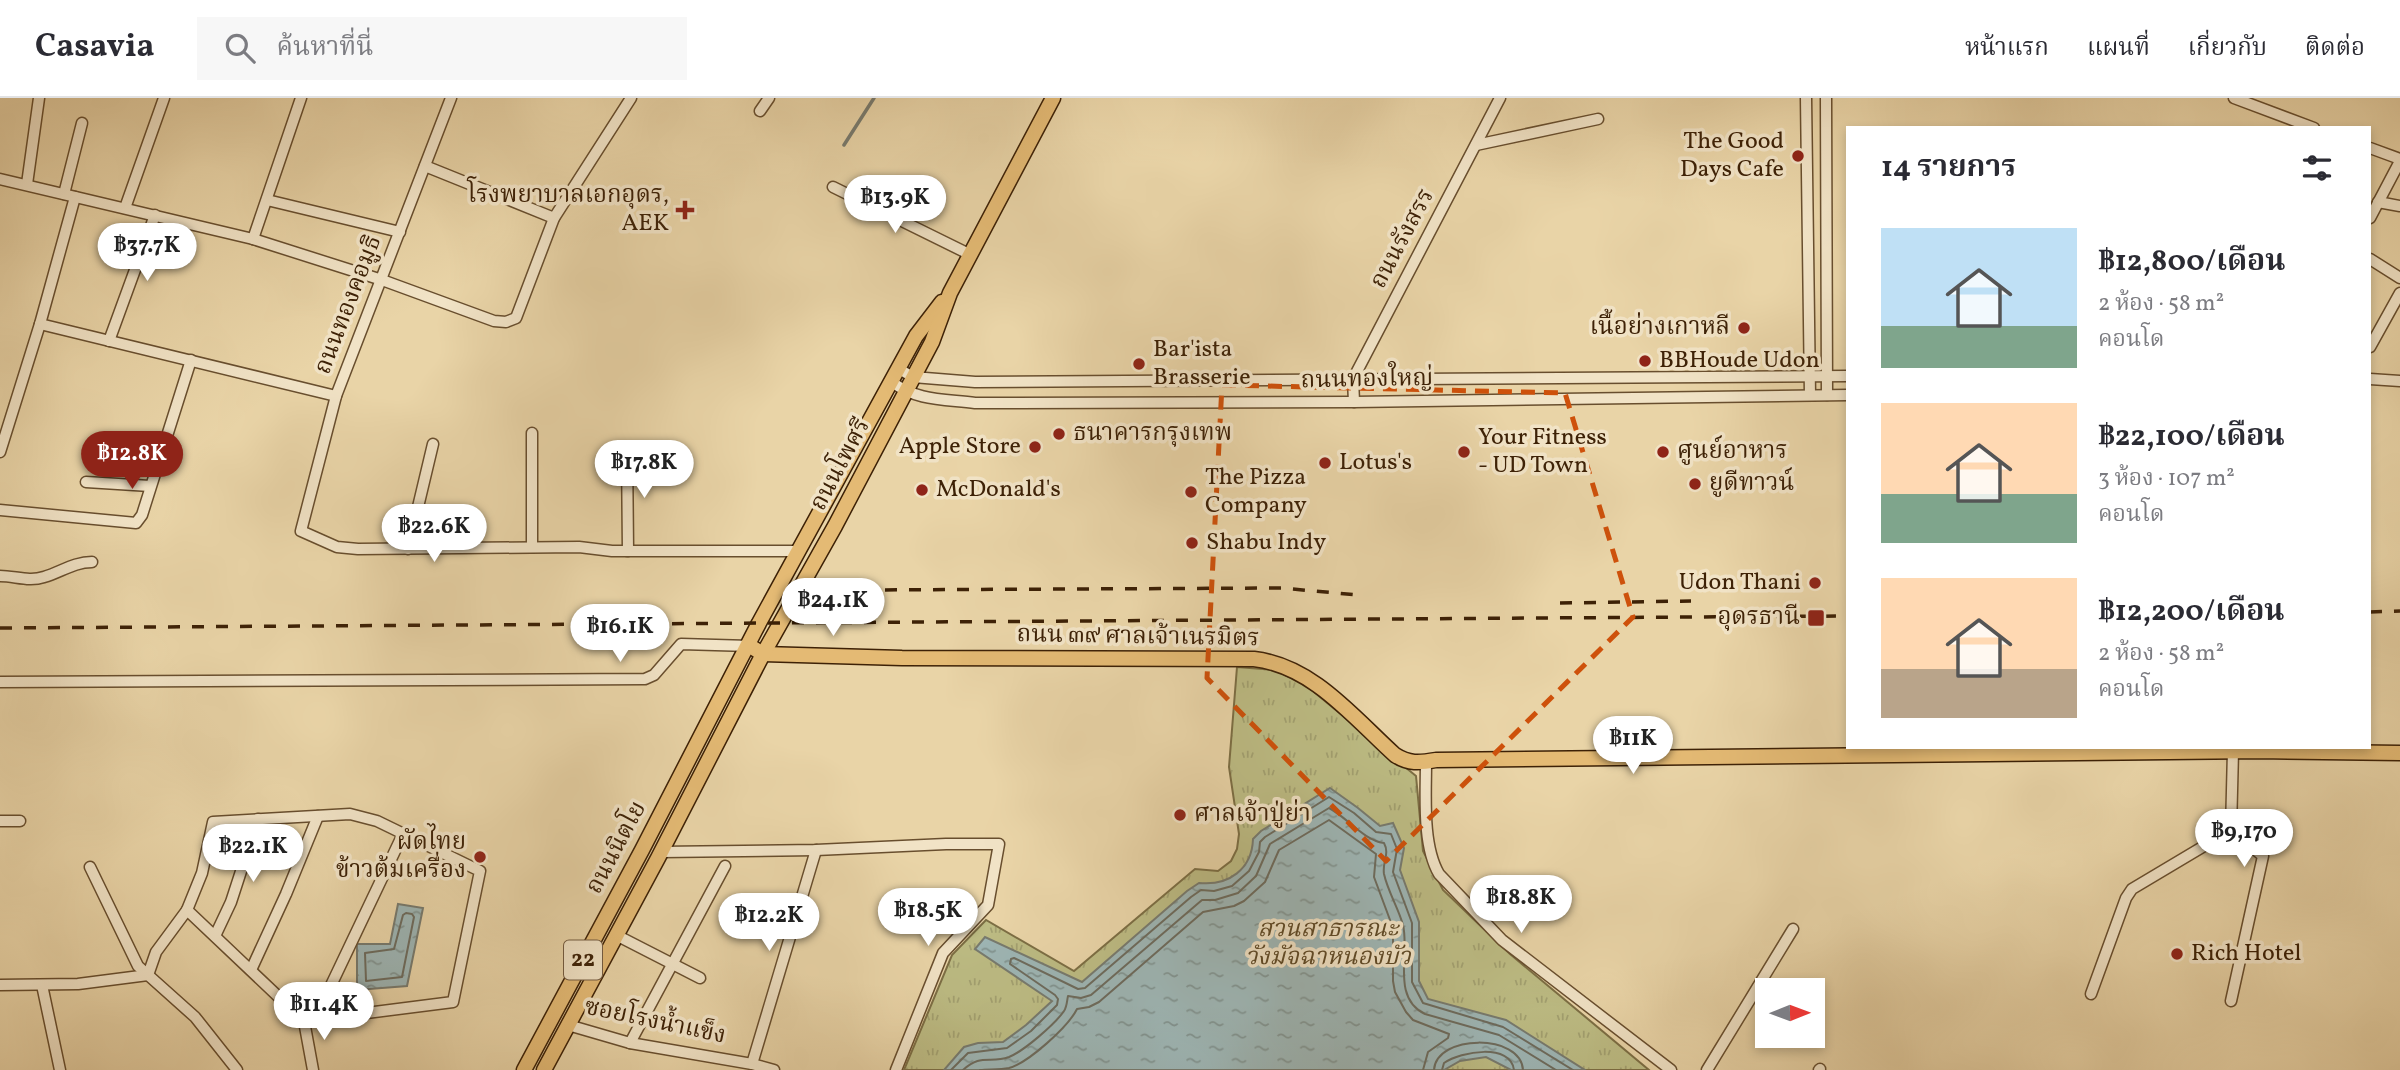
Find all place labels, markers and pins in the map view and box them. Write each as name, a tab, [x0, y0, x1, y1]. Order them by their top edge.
place label: The Good Days Cafe	[1680, 125, 1784, 187]
marker: The Good Days Cafe	[1790, 148, 1806, 164]
place label: โรงพยาบาลเอกอุดร, AEK	[466, 176, 669, 241]
pin: ฿13.9K	[838, 176, 952, 235]
marker: โรงพยาบาลเอกอุดร, AEK	[675, 200, 695, 220]
pin: ฿37.7K	[90, 223, 204, 283]
place label: เนื้อย่างเกาหลี	[1590, 308, 1730, 345]
marker: เนื้อย่างเกาหลี	[1736, 320, 1752, 336]
place label: Bar'ista Brasserie	[1153, 333, 1251, 395]
place label: BBHoude Udon	[1659, 344, 1820, 378]
marker: BBHoude Udon	[1637, 353, 1653, 369]
marker: Bar'ista Brasserie	[1131, 356, 1147, 372]
place label: ธนาคารกรุงเทพ	[1073, 417, 1232, 451]
place label: Your Fitness - UD Town	[1478, 421, 1607, 483]
marker: ธนาคารกรุงเทพ	[1051, 426, 1067, 442]
place label: Apple Store	[899, 430, 1021, 464]
pin: ฿12.8K	[75, 432, 189, 491]
place label: ศูนย์อาหาร	[1677, 434, 1787, 469]
marker: Apple Store	[1027, 439, 1043, 455]
pin: ฿17.8K	[587, 440, 701, 500]
marker: Your Fitness - UD Town	[1456, 444, 1472, 460]
marker: ศูนย์อาหาร	[1655, 444, 1671, 460]
place label: Lotus's	[1339, 446, 1412, 480]
marker: Lotus's	[1317, 455, 1333, 471]
place label: The Pizza Company	[1205, 461, 1307, 523]
place label: ยูดีทาวน์	[1709, 466, 1794, 501]
place label: McDonald's	[936, 473, 1061, 507]
marker: ยูดีทาวน์	[1687, 476, 1703, 492]
marker: McDonald's	[914, 482, 930, 498]
marker: The Pizza Company	[1183, 484, 1199, 500]
pin: ฿22.6K	[377, 504, 491, 564]
place label: Shabu Indy	[1206, 526, 1326, 560]
marker: Shabu Indy	[1184, 535, 1200, 551]
place label: Udon Thani	[1679, 566, 1801, 600]
marker: Udon Thani	[1807, 575, 1823, 591]
pin: ฿24.1K	[776, 578, 890, 638]
place label: อุดรธานี	[1717, 601, 1800, 635]
pin: ฿16.1K	[563, 604, 677, 664]
marker: อุดรธานี	[1806, 608, 1826, 628]
pin: ฿11K	[1592, 716, 1674, 776]
place label: ศาลเจ้าปู่ย่า	[1194, 798, 1311, 832]
marker: ศาลเจ้าปู่ย่า	[1172, 807, 1188, 823]
pin: ฿9,170	[2187, 810, 2301, 869]
place label: ผัดไทย ข้าวต้มเครื่อง	[336, 823, 466, 888]
pin: ฿22.1K	[196, 824, 310, 884]
marker: ผัดไทย ข้าวต้มเครื่อง	[472, 849, 488, 865]
pin: ฿18.8K	[1464, 876, 1578, 935]
pin: ฿18.5K	[871, 888, 985, 948]
pin: ฿12.2K	[712, 894, 826, 953]
place label: Rich Hotel	[2191, 937, 2301, 971]
marker: Rich Hotel	[2169, 946, 2185, 962]
pin: ฿11.4K	[267, 982, 381, 1042]

